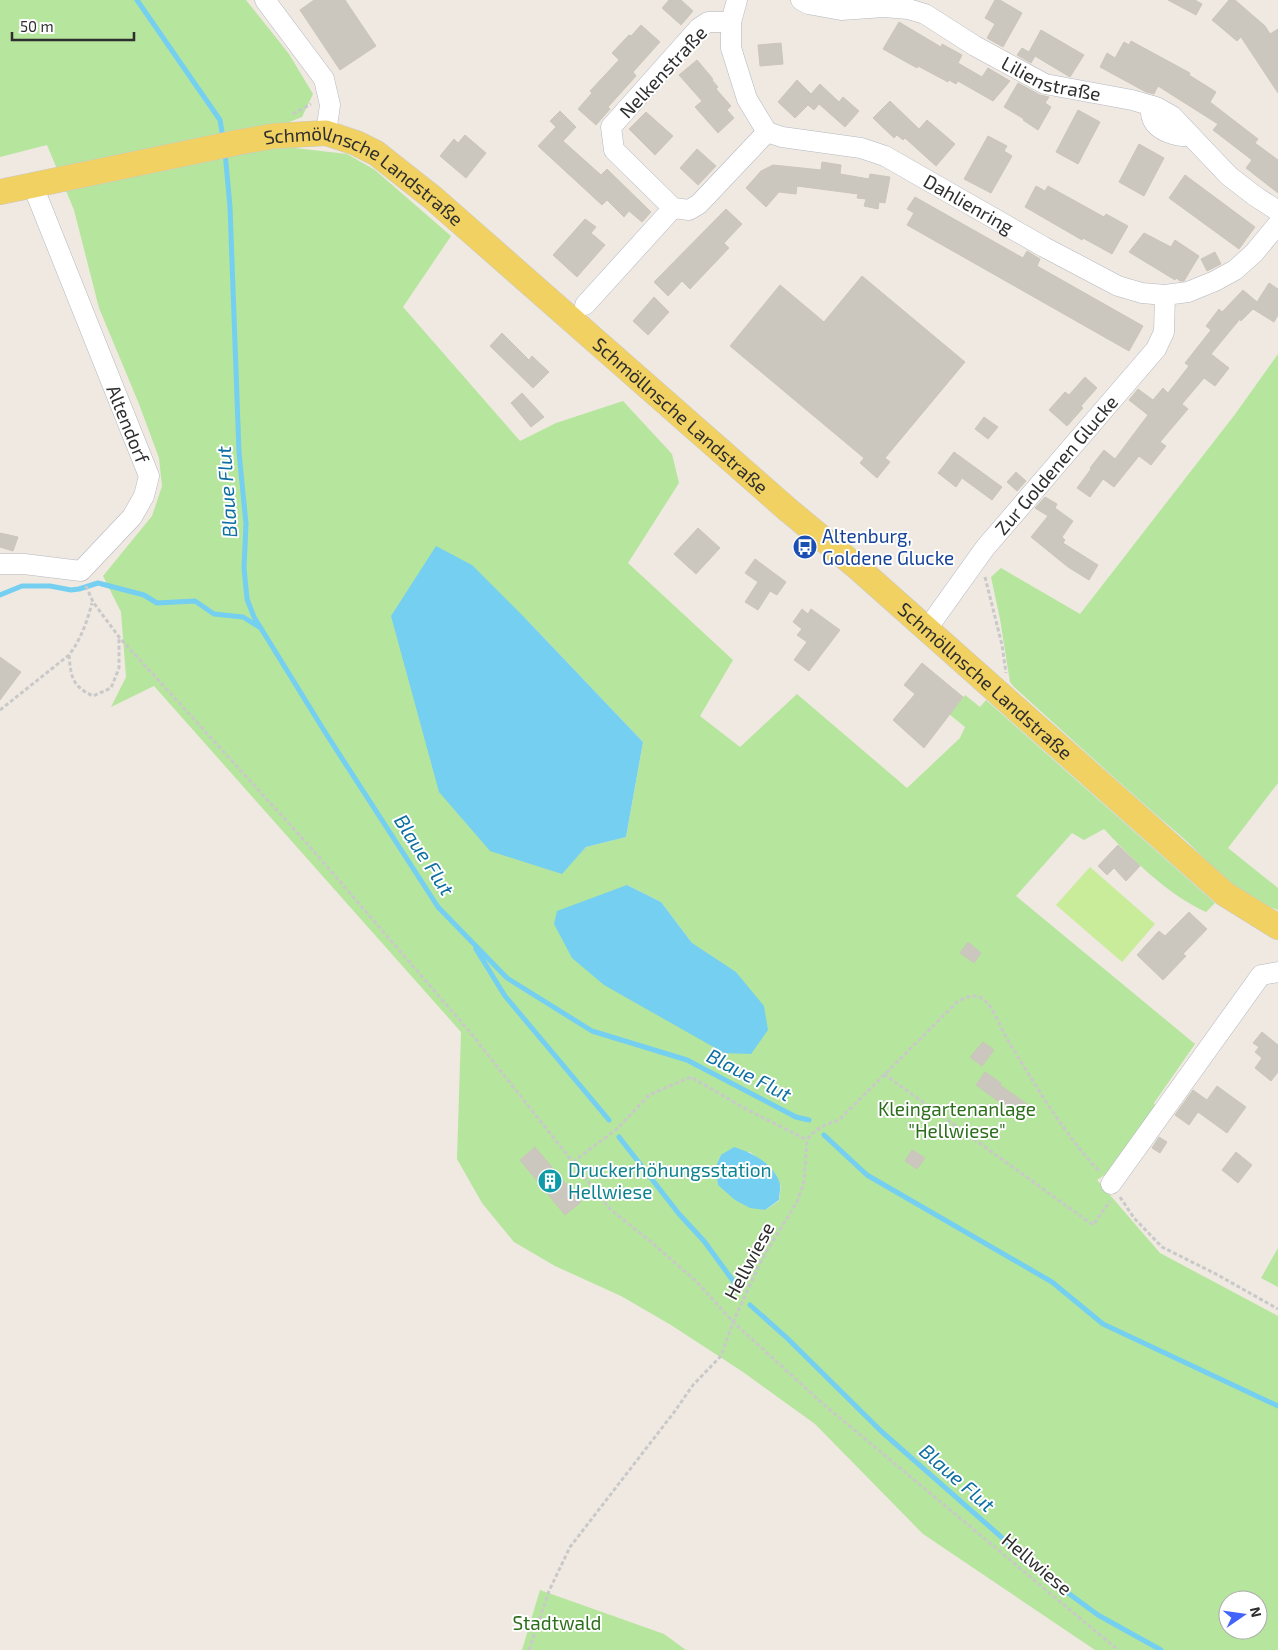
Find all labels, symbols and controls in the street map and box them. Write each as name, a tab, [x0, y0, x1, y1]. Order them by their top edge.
scale bar	[12, 10, 135, 42]
text: 50 m	[20, 17, 54, 35]
street label: Nelkenstraße	[614, 21, 711, 123]
street label: Lilienstraße	[998, 51, 1103, 105]
street label: Schmöllnsche Landstraße	[262, 121, 468, 230]
street label: Dahlienring	[920, 169, 1018, 238]
street label: Schmöllnsche Landstraße	[589, 332, 773, 498]
street label: Altendorf	[102, 381, 155, 467]
street label: Zur Goldenen Glucke	[990, 390, 1122, 539]
water label: Blaue Flut	[211, 445, 241, 539]
place label: Altenburg, Goldene Glucke	[822, 524, 954, 569]
bus stop icon: Altenburg, Goldene Glucke	[792, 534, 818, 560]
street label: Schmöllnsche Landstraße	[894, 597, 1077, 764]
water label: Blaue Flut	[390, 809, 460, 900]
water label: Blaue Flut	[703, 1043, 796, 1106]
park label: Kleingartenanlage "Hellwiese"	[878, 1097, 1036, 1142]
place label: Druckerhöhungsstation Hellwiese	[568, 1158, 772, 1203]
building icon: Druckerhöhungsstation Hellwiese	[537, 1168, 563, 1194]
street label: Hellwiese	[719, 1218, 779, 1303]
water label: Blaue Flut	[915, 1438, 1000, 1517]
street label: Hellwiese	[998, 1528, 1077, 1600]
north arrow	[1218, 1590, 1268, 1640]
text: N	[1247, 1605, 1266, 1619]
park label: Stadtwald	[513, 1611, 601, 1634]

